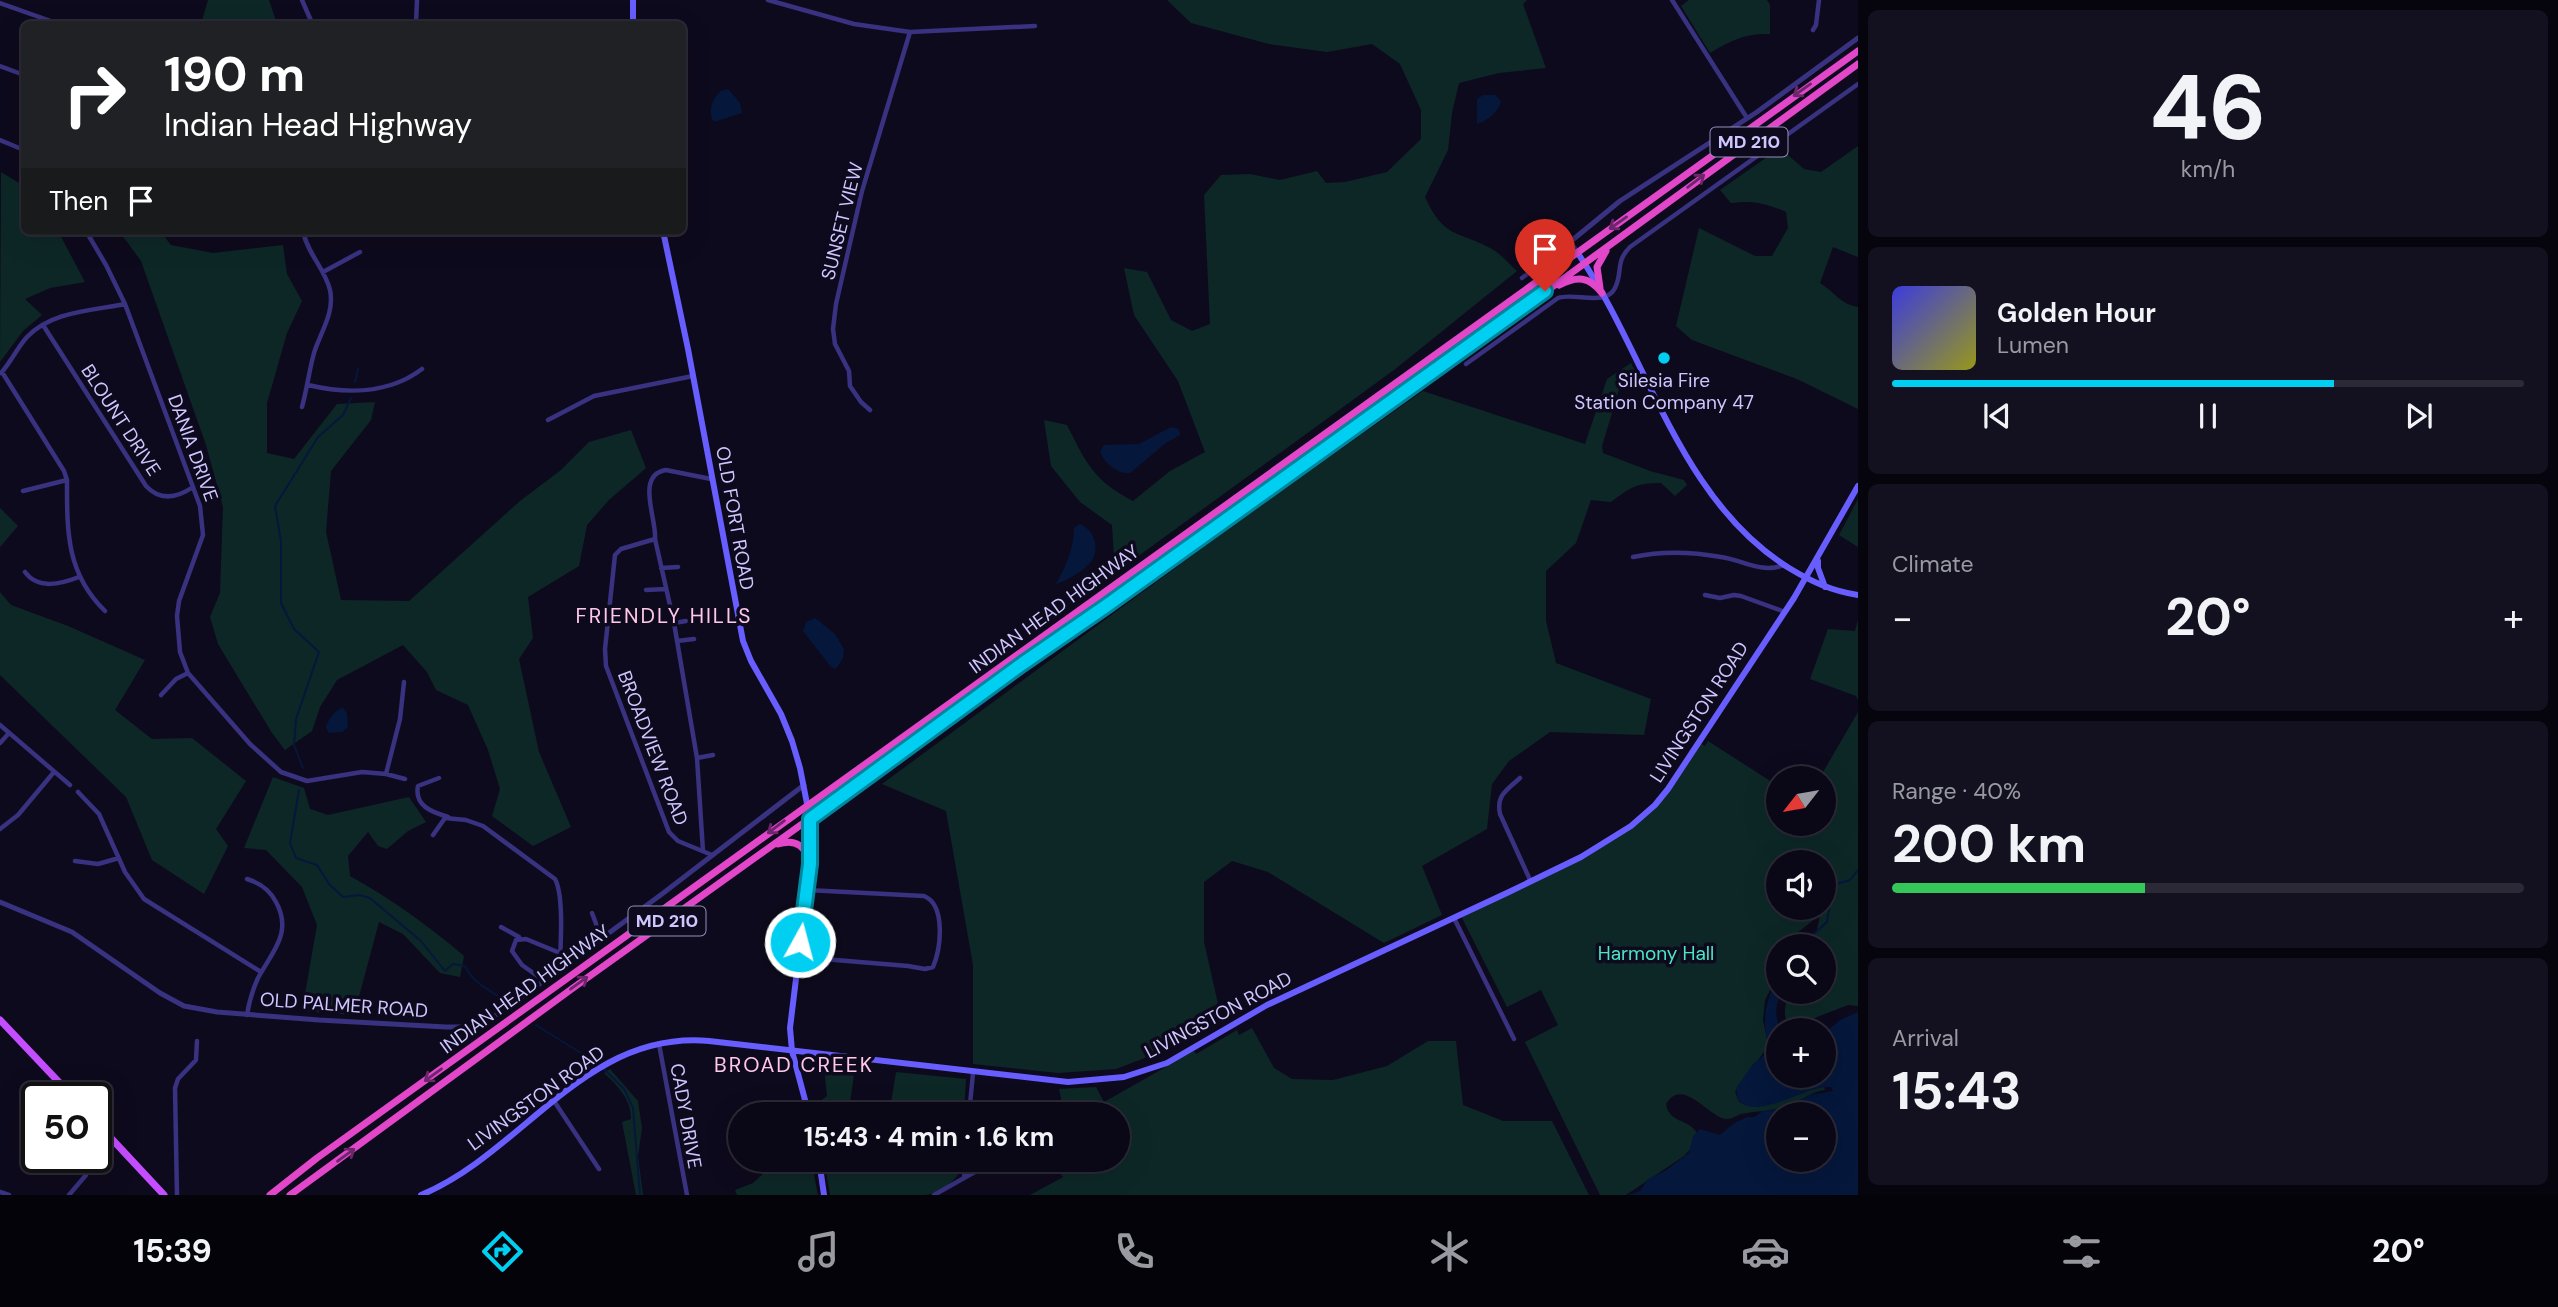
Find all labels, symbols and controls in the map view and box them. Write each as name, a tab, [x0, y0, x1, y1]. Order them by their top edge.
text: 190 m	[164, 42, 305, 106]
icon: right	[49, 49, 140, 140]
text: 46	[2150, 49, 2266, 167]
one-way arrow	[1793, 83, 1812, 98]
text: Indian Head Highway	[164, 104, 472, 146]
road number: MD 210	[1710, 127, 1788, 156]
text: km/h	[2181, 154, 2235, 184]
street label: SUNSET VIEW	[815, 160, 869, 282]
one-way arrow	[1686, 173, 1705, 188]
icon: arrive	[122, 182, 160, 220]
text: Then	[49, 184, 108, 218]
one-way arrow	[1609, 216, 1628, 230]
pin	[1515, 219, 1575, 291]
icon: arrive	[1526, 230, 1564, 268]
text: Golden Hour	[1997, 296, 2156, 330]
text: Lumen	[1997, 330, 2069, 360]
marker: Silesia Fire Station Company 47	[1656, 350, 1672, 366]
street label: BLOUNT DRIVE	[76, 359, 166, 481]
place label: Silesia Fire Station Company 47	[1574, 368, 1754, 415]
street label: DANIA DRIVE	[162, 391, 224, 505]
icon: previous	[1978, 397, 2016, 435]
icon: pause	[2189, 397, 2227, 435]
icon: next	[2400, 397, 2438, 435]
street label: OLD FORT ROAD	[710, 444, 760, 592]
street label: INDIAN HEAD HIGHWAY	[964, 539, 1144, 679]
text: Climate	[1892, 549, 1974, 579]
text: 20°	[2165, 583, 2251, 651]
text: −	[1892, 593, 1913, 643]
text: +	[2503, 593, 2524, 643]
district label: FRIENDLY HILLS	[575, 602, 753, 630]
street label: LIVINGSTON ROAD	[1644, 637, 1754, 787]
street label: BROADVIEW ROAD	[612, 667, 694, 829]
north arrow	[1766, 766, 1836, 836]
map controls	[1766, 766, 1836, 1172]
text: Range · 40%	[1892, 776, 2021, 806]
text: 200 km	[1892, 810, 2086, 878]
one-way arrow	[767, 820, 786, 835]
button: sound	[1766, 850, 1836, 920]
position arrow	[763, 905, 837, 979]
road number: MD 210	[628, 906, 706, 936]
street label: INDIAN HEAD HIGHWAY	[435, 919, 615, 1059]
button: search	[1766, 934, 1836, 1004]
park label: Harmony Hall	[1598, 941, 1714, 966]
street label: LIVINGSTON ROAD	[1140, 966, 1296, 1064]
one-way arrow	[569, 976, 588, 991]
street label: OLD PALMER ROAD	[259, 987, 429, 1023]
button: +	[1766, 1018, 1836, 1088]
text: Arrival	[1892, 1023, 1959, 1053]
street label: LIVINGSTON ROAD	[463, 1040, 609, 1156]
district label: BROAD CREEK	[714, 1051, 874, 1079]
text: 15:43	[1892, 1057, 2022, 1125]
street label: CADY DRIVE	[664, 1061, 708, 1171]
one-way arrow	[424, 1068, 443, 1083]
speed limit sign: 50	[21, 1082, 112, 1173]
button: −	[1766, 1102, 1836, 1172]
text: 15:43 · 4 min · 1.6 km	[804, 1120, 1054, 1154]
one-way arrow	[336, 1148, 355, 1163]
icon: directions	[478, 1227, 527, 1276]
icon: music	[794, 1227, 843, 1276]
icon: phone	[1110, 1227, 1159, 1276]
icon: climate	[1425, 1227, 1474, 1276]
icon: car	[1741, 1227, 1790, 1276]
icon: filters	[2057, 1227, 2106, 1276]
text: 15:39	[133, 1230, 212, 1272]
text: 20°	[2372, 1230, 2425, 1272]

